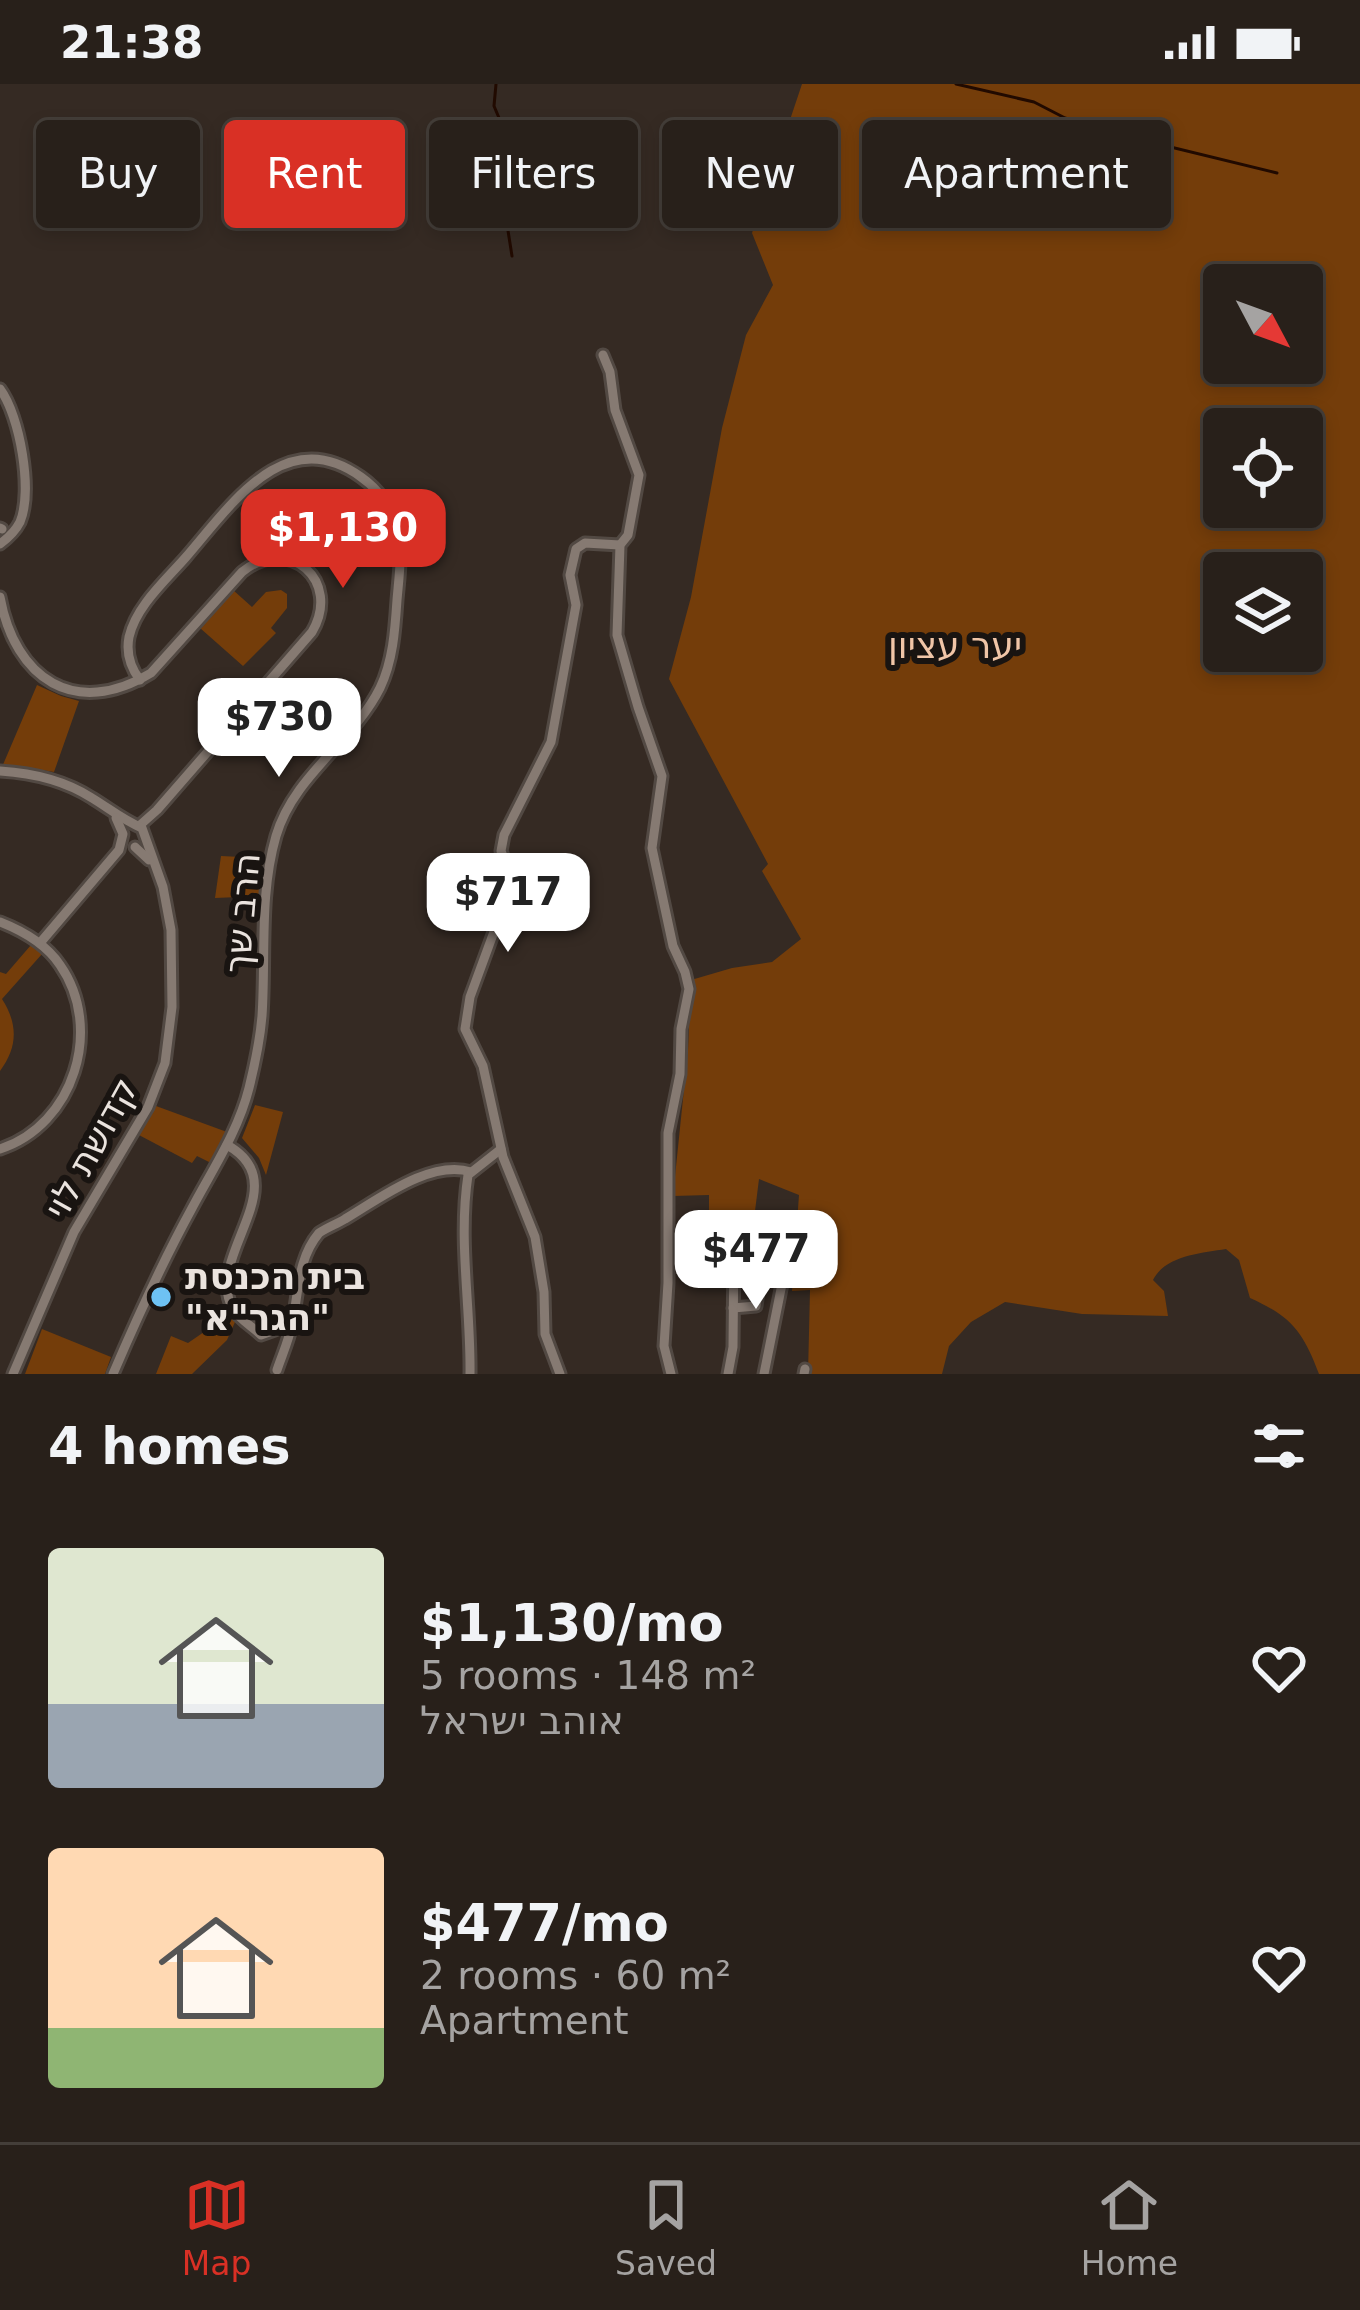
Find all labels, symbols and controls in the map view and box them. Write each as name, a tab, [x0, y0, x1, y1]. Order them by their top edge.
text: 21:38	[60, 16, 203, 69]
chip: Buy	[36, 120, 200, 228]
chip: Rent	[224, 120, 405, 228]
chip: Filters	[429, 120, 638, 228]
chip: New	[662, 120, 838, 228]
chip: Apartment	[862, 120, 1171, 228]
north arrow	[1203, 264, 1323, 384]
map controls	[1203, 264, 1323, 672]
button: locate	[1203, 408, 1323, 528]
pin: $1,130	[245, 489, 441, 591]
text: $1,130	[268, 505, 418, 550]
button: layers	[1203, 552, 1323, 672]
park label: יער עציון	[888, 625, 1022, 666]
pin: $730	[208, 678, 350, 780]
text: $730	[225, 694, 333, 739]
street label: הרב שך	[216, 851, 268, 975]
pin: $717	[437, 853, 579, 955]
text: $717	[454, 869, 562, 914]
street label: קדושת לוי	[36, 1071, 146, 1225]
pin: $477	[685, 1210, 827, 1312]
text: $477	[702, 1226, 810, 1271]
place label: בית הכנסת "הגר"א"	[185, 1256, 365, 1338]
marker: בית הכנסת "הגר"א"	[148, 1284, 174, 1310]
icon: filters	[1246, 1413, 1312, 1479]
text: 4 homes	[48, 1417, 291, 1476]
text: $1,130/mo	[420, 1594, 724, 1653]
icon: home	[144, 1596, 288, 1740]
icon: heart	[1246, 1635, 1312, 1701]
text: 5 rooms · 148 m²	[420, 1653, 756, 1698]
text: אוהב ישראל	[420, 1698, 624, 1743]
text: $477/mo	[420, 1894, 669, 1953]
icon: home	[144, 1896, 288, 2040]
icon: heart	[1246, 1935, 1312, 2001]
text: 2 rooms · 60 m²	[420, 1953, 731, 1998]
text: Apartment	[420, 1998, 629, 2043]
tab: Map	[182, 2172, 251, 2283]
tab: Saved	[615, 2172, 717, 2283]
tab: Home	[1081, 2172, 1178, 2283]

